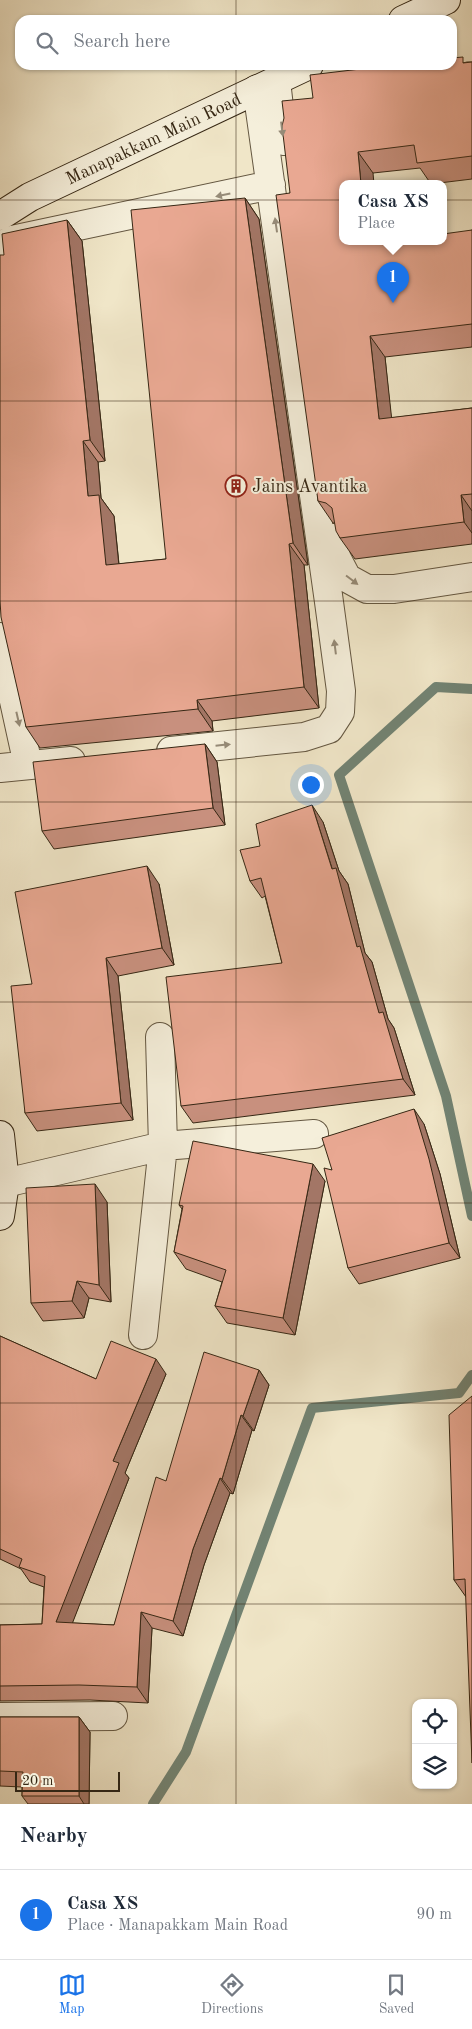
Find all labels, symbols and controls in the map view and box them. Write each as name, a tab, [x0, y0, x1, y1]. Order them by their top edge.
search box	[15, 15, 457, 70]
icon: search	[33, 29, 61, 57]
text: Search here	[73, 33, 170, 52]
street label: Manapakkam Main Road	[63, 90, 244, 189]
one-way arrow	[278, 121, 286, 137]
popup	[339, 180, 447, 245]
one-way arrow	[216, 191, 231, 199]
text: Casa XS	[357, 193, 429, 212]
one-way arrow	[272, 216, 280, 232]
text: Place	[357, 216, 395, 232]
pin: 1	[377, 262, 409, 303]
building icon: Jains Avantika	[224, 474, 248, 498]
place label: Jains Avantika	[252, 478, 368, 496]
one-way arrow	[345, 575, 358, 585]
one-way arrow	[331, 638, 339, 654]
one-way arrow	[14, 711, 22, 726]
one-way arrow	[215, 741, 231, 749]
your location	[298, 772, 324, 798]
map controls	[412, 1699, 457, 1789]
button: locate	[412, 1699, 457, 1744]
button: layers	[412, 1744, 457, 1789]
scale bar	[15, 1769, 120, 1792]
text: 20 m	[22, 1774, 53, 1788]
text: Nearby	[20, 1826, 88, 1847]
text: Casa XS	[67, 1895, 138, 1914]
text: 1	[31, 1907, 41, 1923]
text: 90 m	[416, 1907, 452, 1923]
text: Place · Manapakkam Main Road	[67, 1918, 288, 1934]
tab: Map	[58, 1971, 86, 2018]
tab: Directions	[201, 1971, 263, 2018]
tab: Saved	[379, 1971, 414, 2018]

